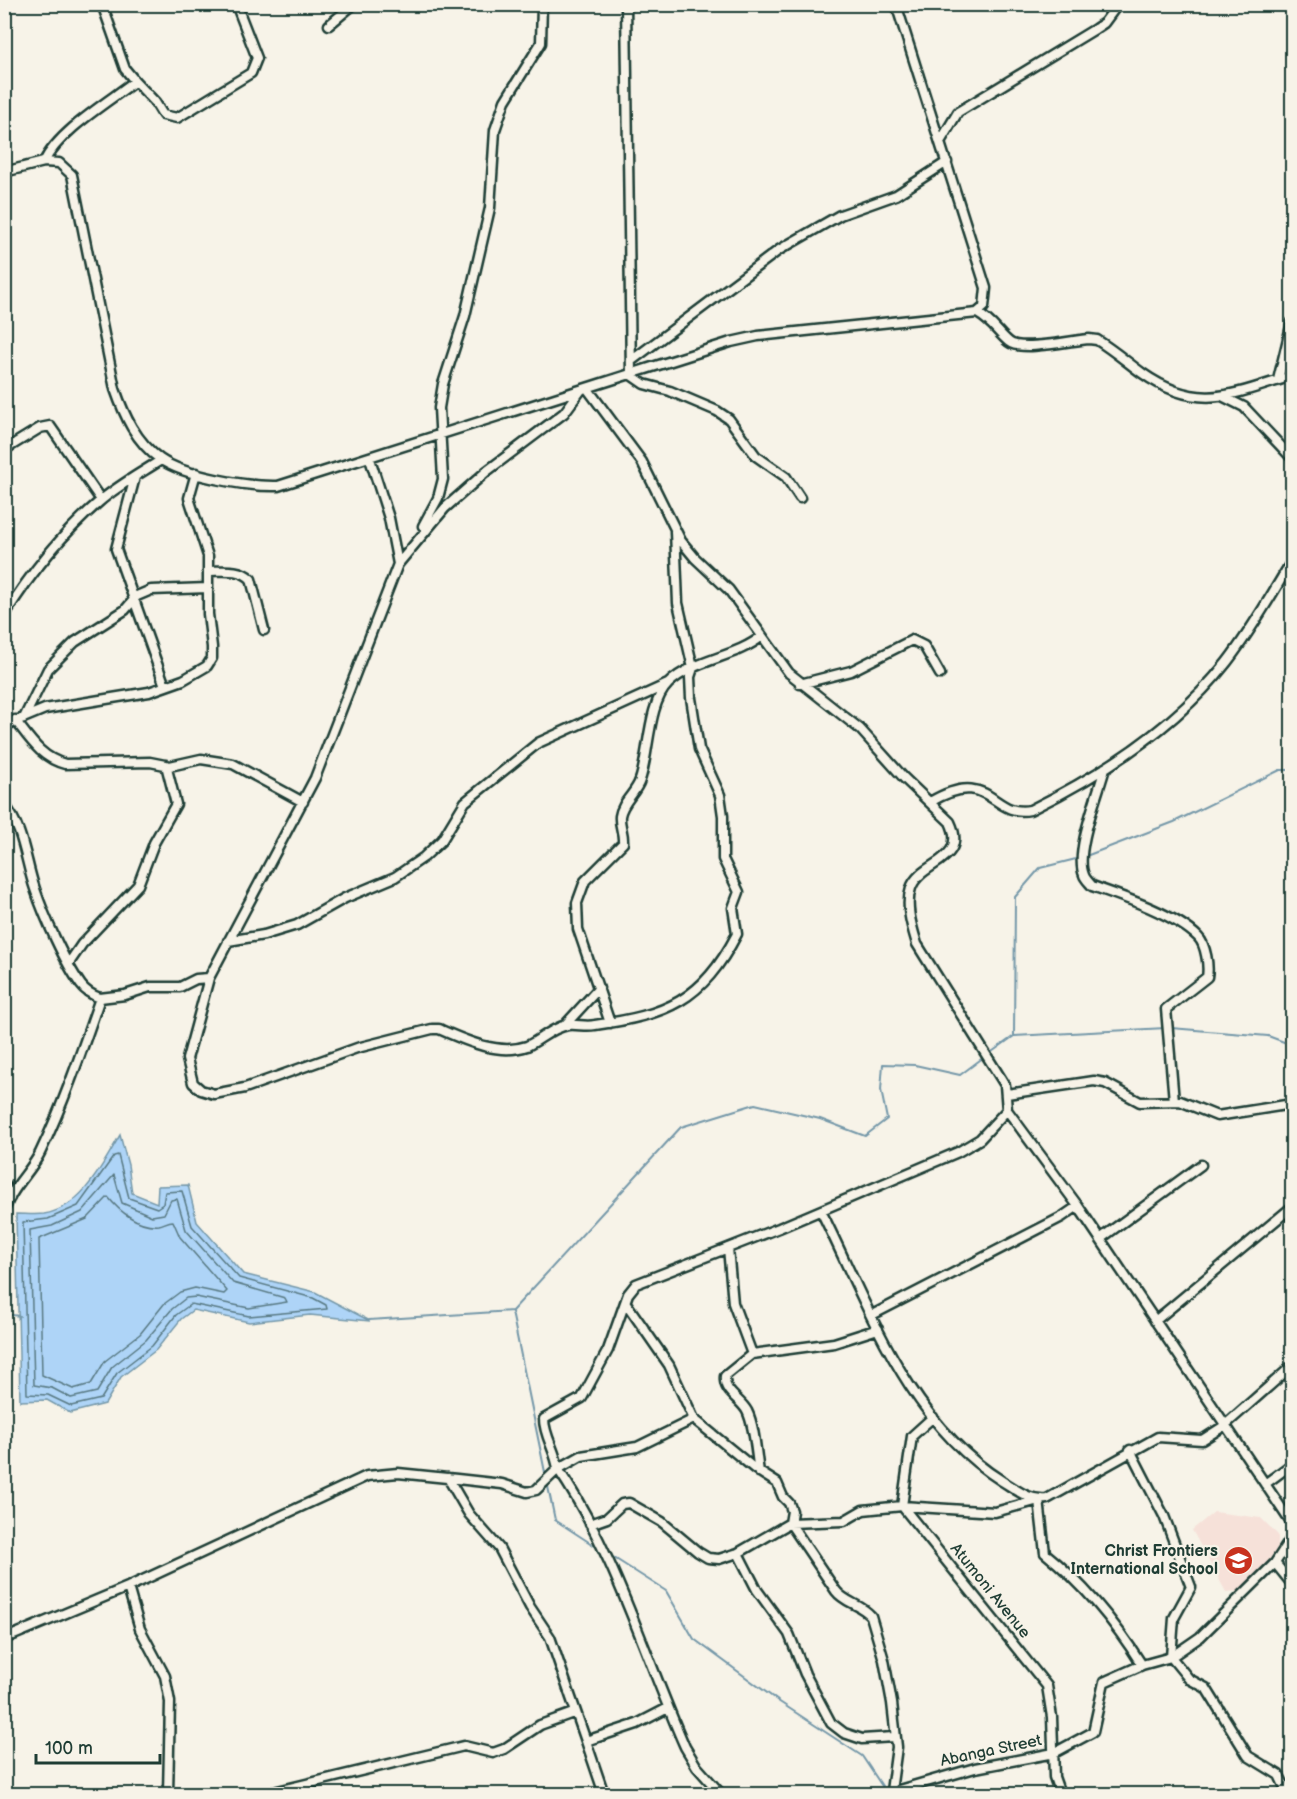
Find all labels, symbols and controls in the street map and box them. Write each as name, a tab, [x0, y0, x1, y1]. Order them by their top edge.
street label: Atumoni Avenue	[946, 1540, 1034, 1643]
place label: Christ Frontiers International School	[1071, 1542, 1218, 1579]
school or university icon: Christ Frontiers International School	[1223, 1544, 1255, 1576]
scale bar	[36, 1727, 160, 1765]
street label: Abanga Street	[939, 1731, 1043, 1771]
text: 100 m	[45, 1738, 93, 1759]

